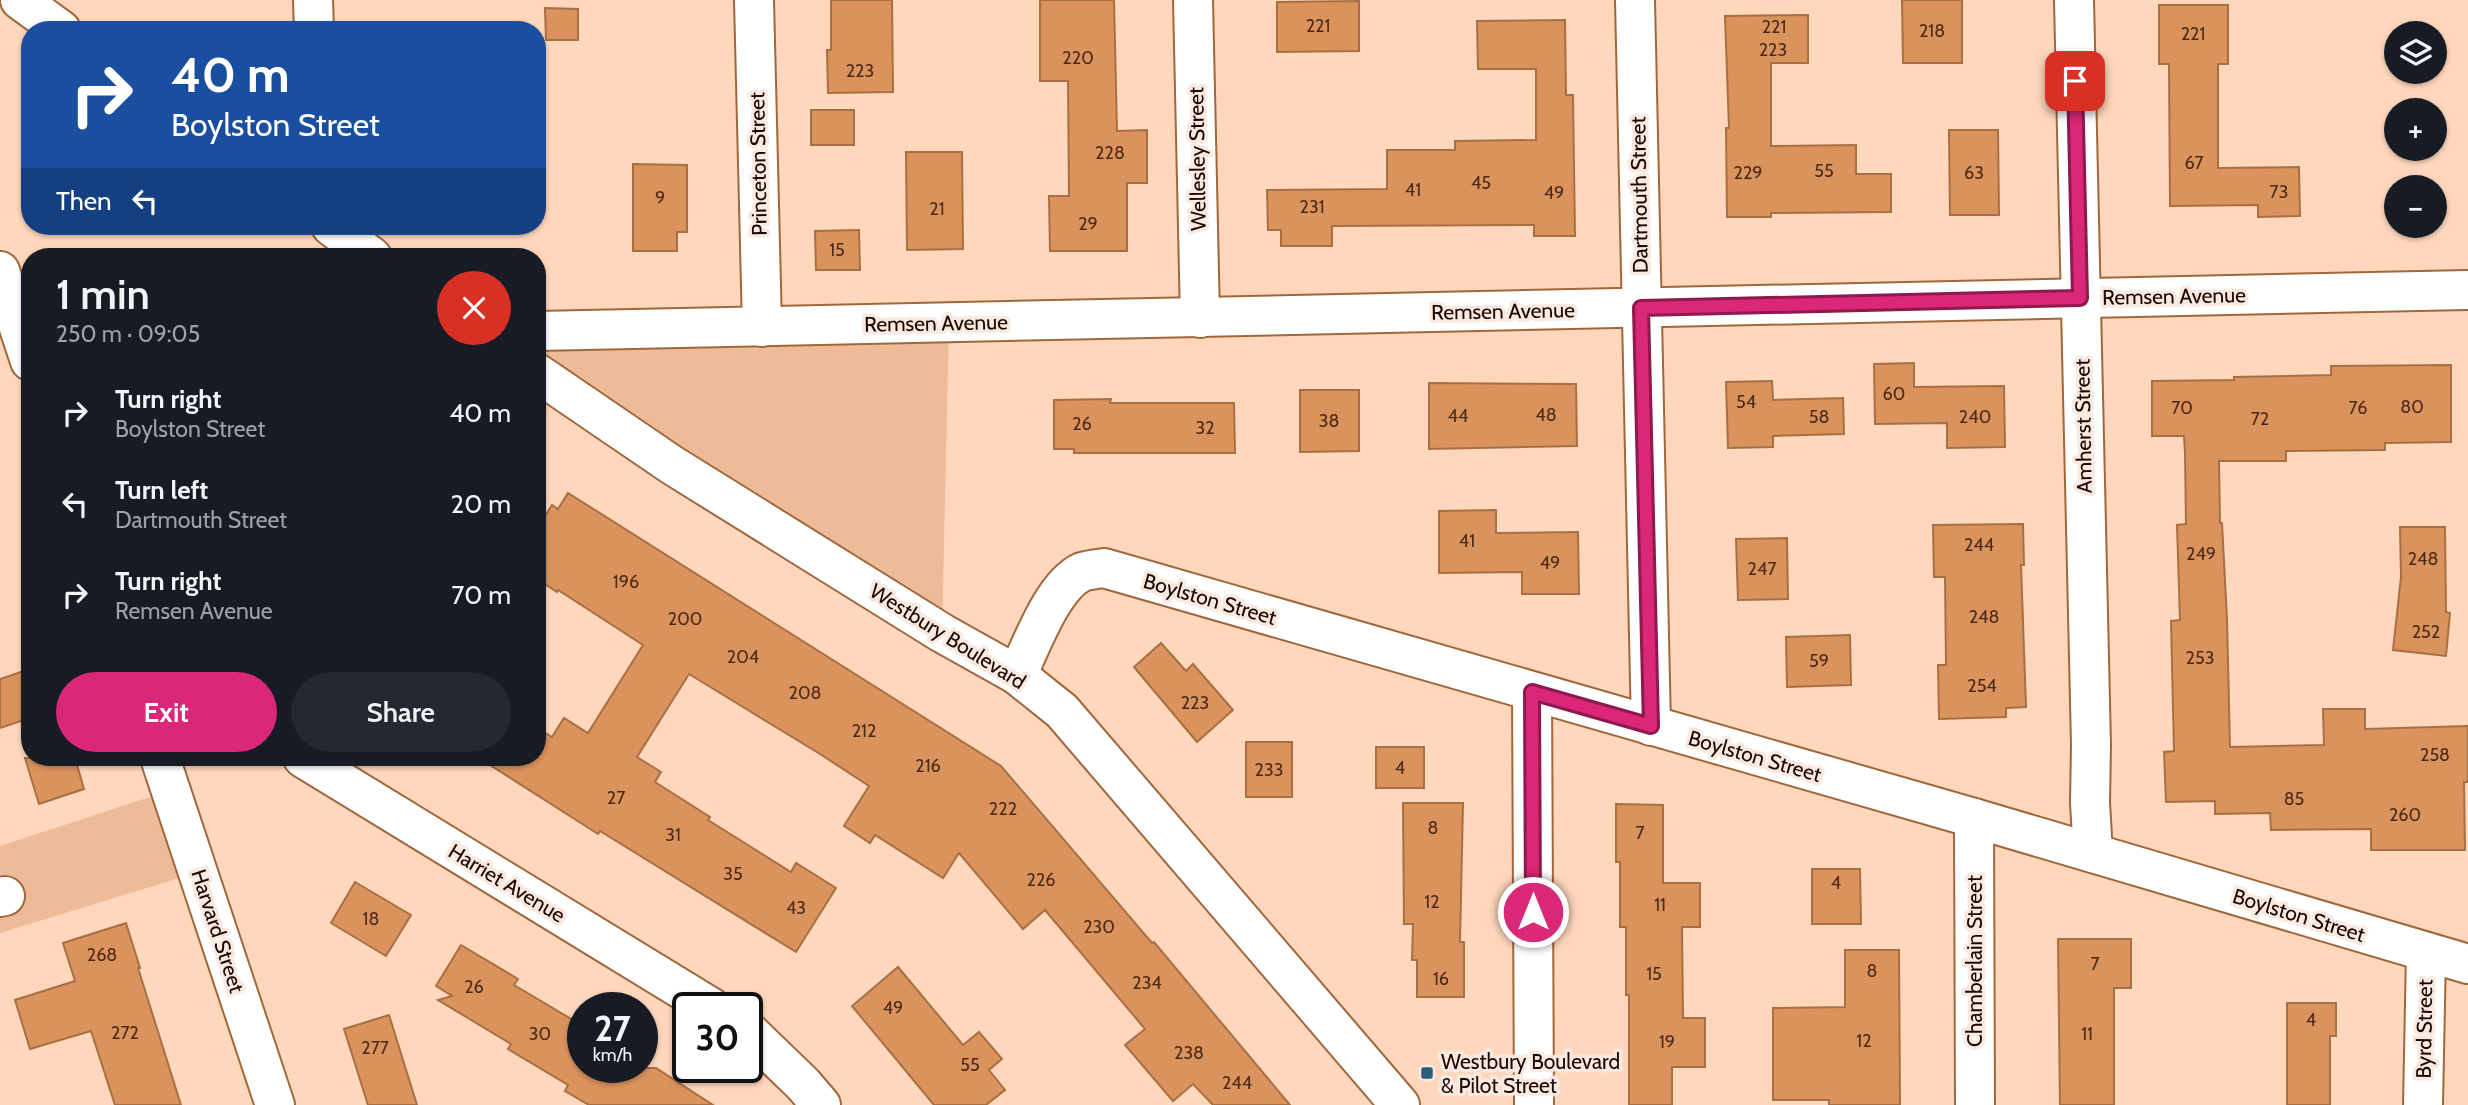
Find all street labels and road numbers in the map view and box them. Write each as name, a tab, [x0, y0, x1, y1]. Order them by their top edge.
street label: Wellesley Street	[1183, 87, 1211, 231]
street label: Princeton Street	[744, 92, 772, 236]
street label: Dartmouth Street	[1625, 116, 1653, 274]
street label: Remsen Avenue	[2102, 282, 2246, 310]
street label: Remsen Avenue	[1431, 297, 1575, 325]
street label: Remsen Avenue	[864, 309, 1008, 337]
street label: Amherst Street	[2069, 358, 2097, 494]
street label: Boylston Street	[1141, 568, 1279, 630]
street label: Westbury Boulevard	[865, 578, 1031, 694]
street label: Boylston Street	[1686, 725, 1824, 787]
street label: Harriet Avenue	[444, 838, 570, 928]
street label: Harvard Street	[186, 866, 250, 996]
street label: Chamberlain Street	[1962, 875, 1987, 1047]
street label: Boylston Street	[2230, 883, 2368, 947]
street label: Byrd Street	[2411, 979, 2437, 1079]

